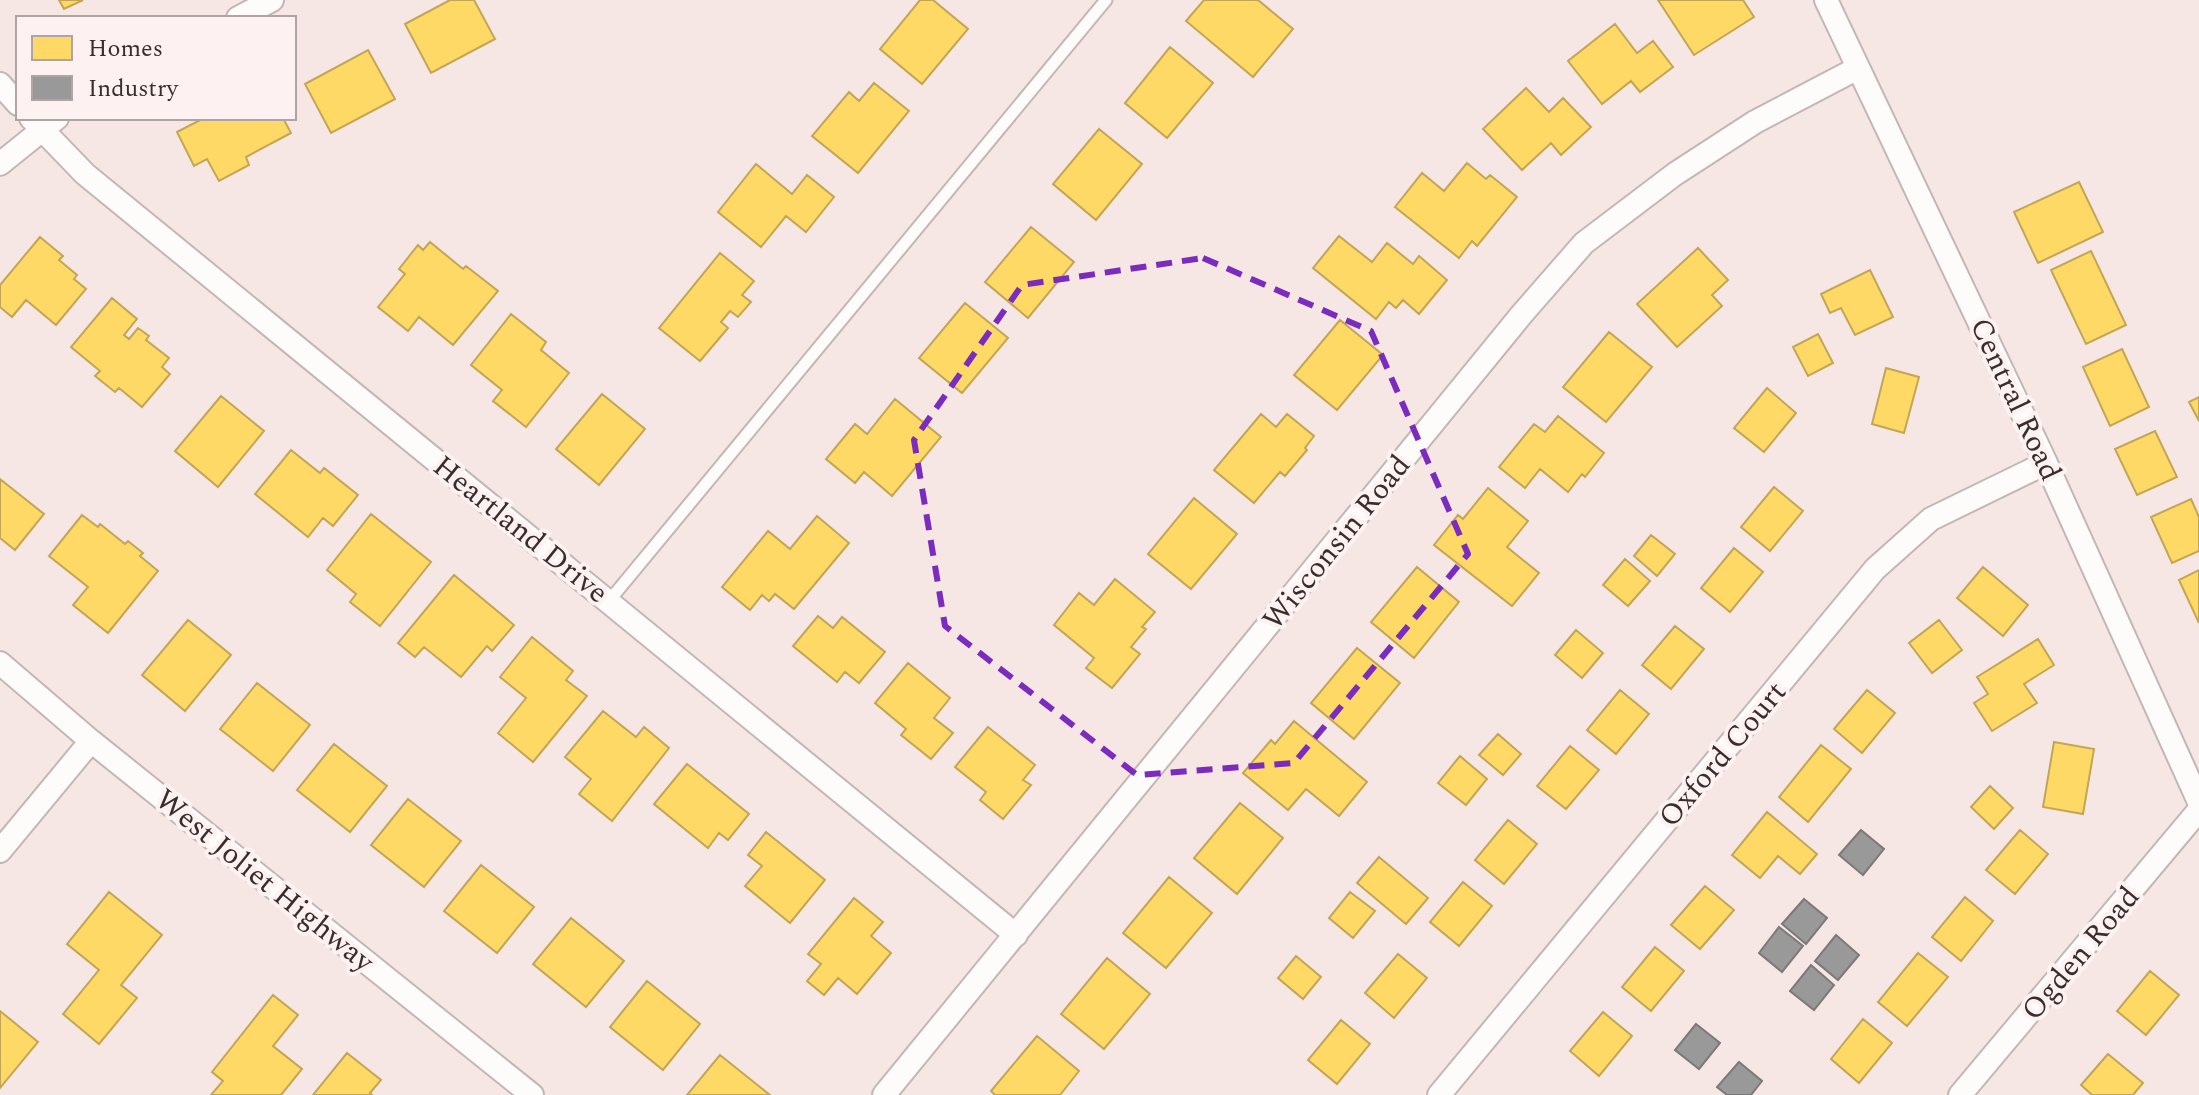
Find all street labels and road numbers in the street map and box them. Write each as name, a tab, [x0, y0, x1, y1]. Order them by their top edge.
street label: Central Road	[1957, 310, 2073, 489]
street label: Heartland Drive	[422, 444, 618, 615]
street label: Wisconsin Road	[1251, 445, 1422, 640]
street label: Oxford Court	[1648, 671, 1798, 838]
street label: West Joliet Highway	[145, 778, 385, 985]
street label: Ogden Road	[2010, 876, 2151, 1031]

